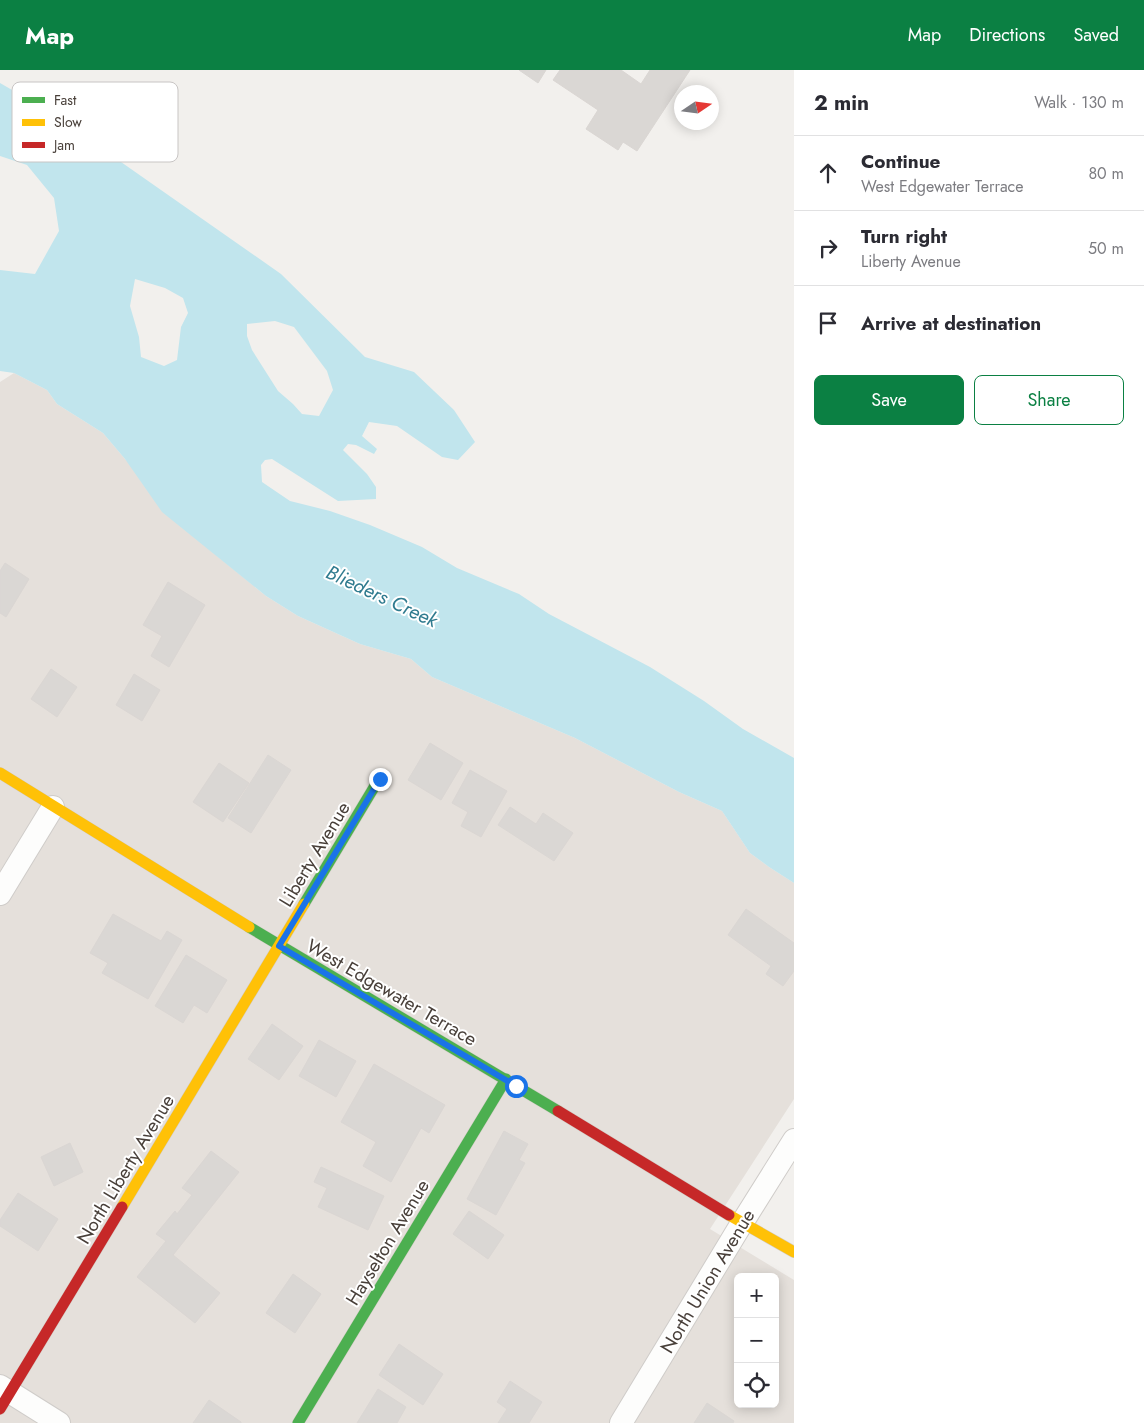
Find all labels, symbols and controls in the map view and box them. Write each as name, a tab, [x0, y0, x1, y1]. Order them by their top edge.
text: Map	[25, 18, 74, 53]
text: Map	[908, 22, 941, 48]
text: Directions	[969, 22, 1045, 48]
text: Saved	[1073, 22, 1119, 48]
legend	[12, 82, 178, 162]
north arrow	[674, 85, 719, 130]
text: 2 min	[814, 88, 869, 118]
text: Fast	[54, 90, 77, 110]
text: Walk · 130 m	[1034, 91, 1124, 114]
text: Slow	[54, 112, 82, 132]
text: Jam	[52, 135, 75, 155]
text: Continue	[861, 148, 940, 175]
icon: ahead	[814, 159, 842, 187]
text: 80 m	[1088, 162, 1124, 185]
text: West Edgewater Terrace	[861, 175, 1024, 198]
text: Turn right	[861, 223, 947, 250]
icon: right	[814, 234, 842, 262]
text: 50 m	[1088, 237, 1124, 260]
text: Liberty Avenue	[861, 250, 961, 273]
icon: arrive	[814, 309, 842, 337]
text: Arrive at destination	[861, 310, 1041, 337]
button: Save	[814, 375, 964, 425]
button: Share	[974, 375, 1124, 425]
water label: Blieders Creek	[321, 558, 444, 636]
route end	[369, 768, 392, 791]
street label: Liberty Avenue	[272, 796, 357, 912]
street label: West Edgewater Terrace	[301, 932, 482, 1052]
route start	[505, 1075, 528, 1098]
street label: North Liberty Avenue	[70, 1089, 181, 1249]
street label: Hayselton Avenue	[339, 1174, 436, 1310]
street label: North Union Avenue	[654, 1204, 761, 1358]
map controls	[734, 1273, 779, 1408]
button: +	[734, 1273, 779, 1318]
button: −	[734, 1318, 779, 1363]
button: locate	[734, 1363, 779, 1408]

